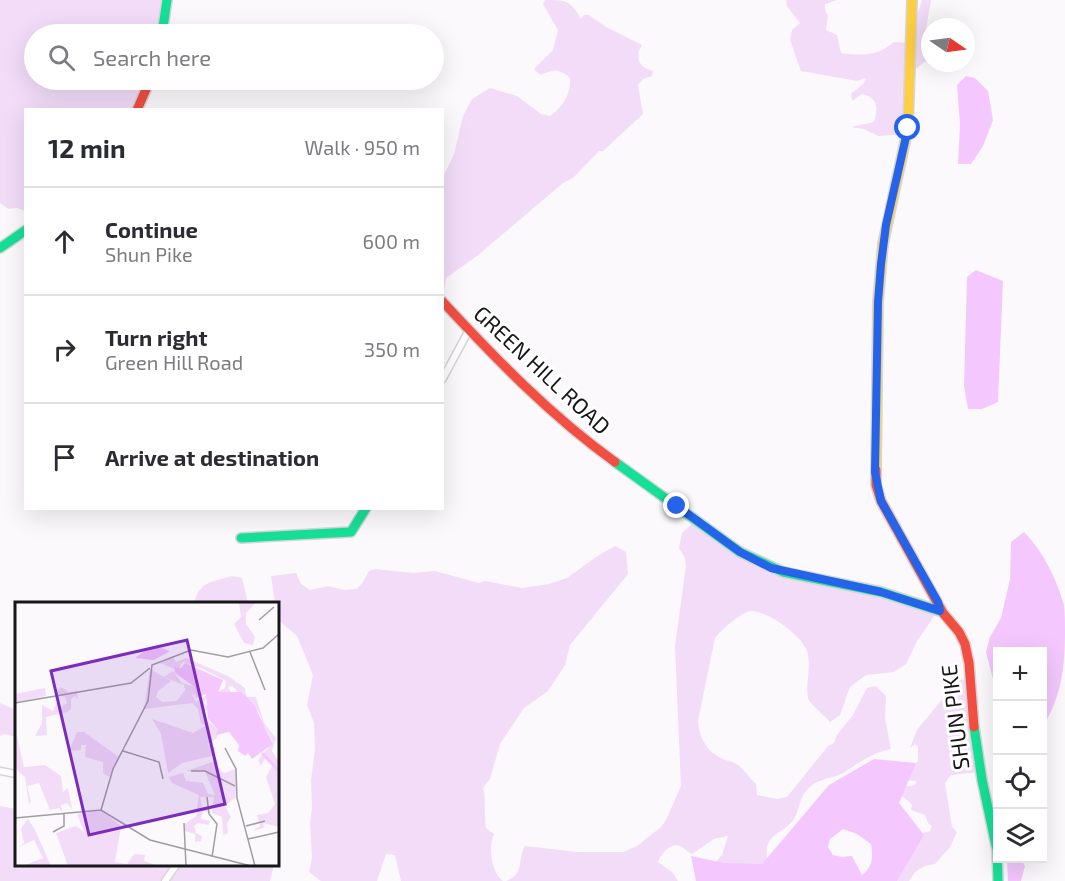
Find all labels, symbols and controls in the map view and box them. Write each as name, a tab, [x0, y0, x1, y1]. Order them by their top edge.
north arrow	[921, 18, 975, 72]
search box	[24, 24, 444, 90]
icon: search	[45, 41, 78, 74]
text: Search here	[93, 44, 211, 70]
route start	[894, 114, 920, 140]
text: 12 min	[48, 132, 126, 163]
text: Walk · 950 m	[305, 135, 420, 159]
text: Continue	[105, 216, 198, 242]
icon: ahead	[48, 225, 81, 258]
text: 600 m	[362, 229, 420, 253]
text: Shun Pike	[105, 242, 193, 266]
street label: GREEN HILL ROAD	[469, 300, 616, 439]
text: Turn right	[105, 324, 207, 350]
icon: right	[48, 333, 81, 366]
text: 350 m	[364, 337, 420, 361]
text: Green Hill Road	[105, 350, 243, 374]
icon: arrive	[48, 441, 81, 474]
text: Arrive at destination	[105, 444, 319, 470]
route end	[663, 492, 689, 518]
inset map	[15, 602, 279, 866]
map controls	[993, 647, 1047, 863]
button: +	[993, 647, 1047, 701]
street label: SHUN PIKE	[935, 663, 973, 771]
button: −	[993, 701, 1047, 755]
button: locate	[993, 755, 1047, 809]
button: layers	[993, 809, 1047, 863]

